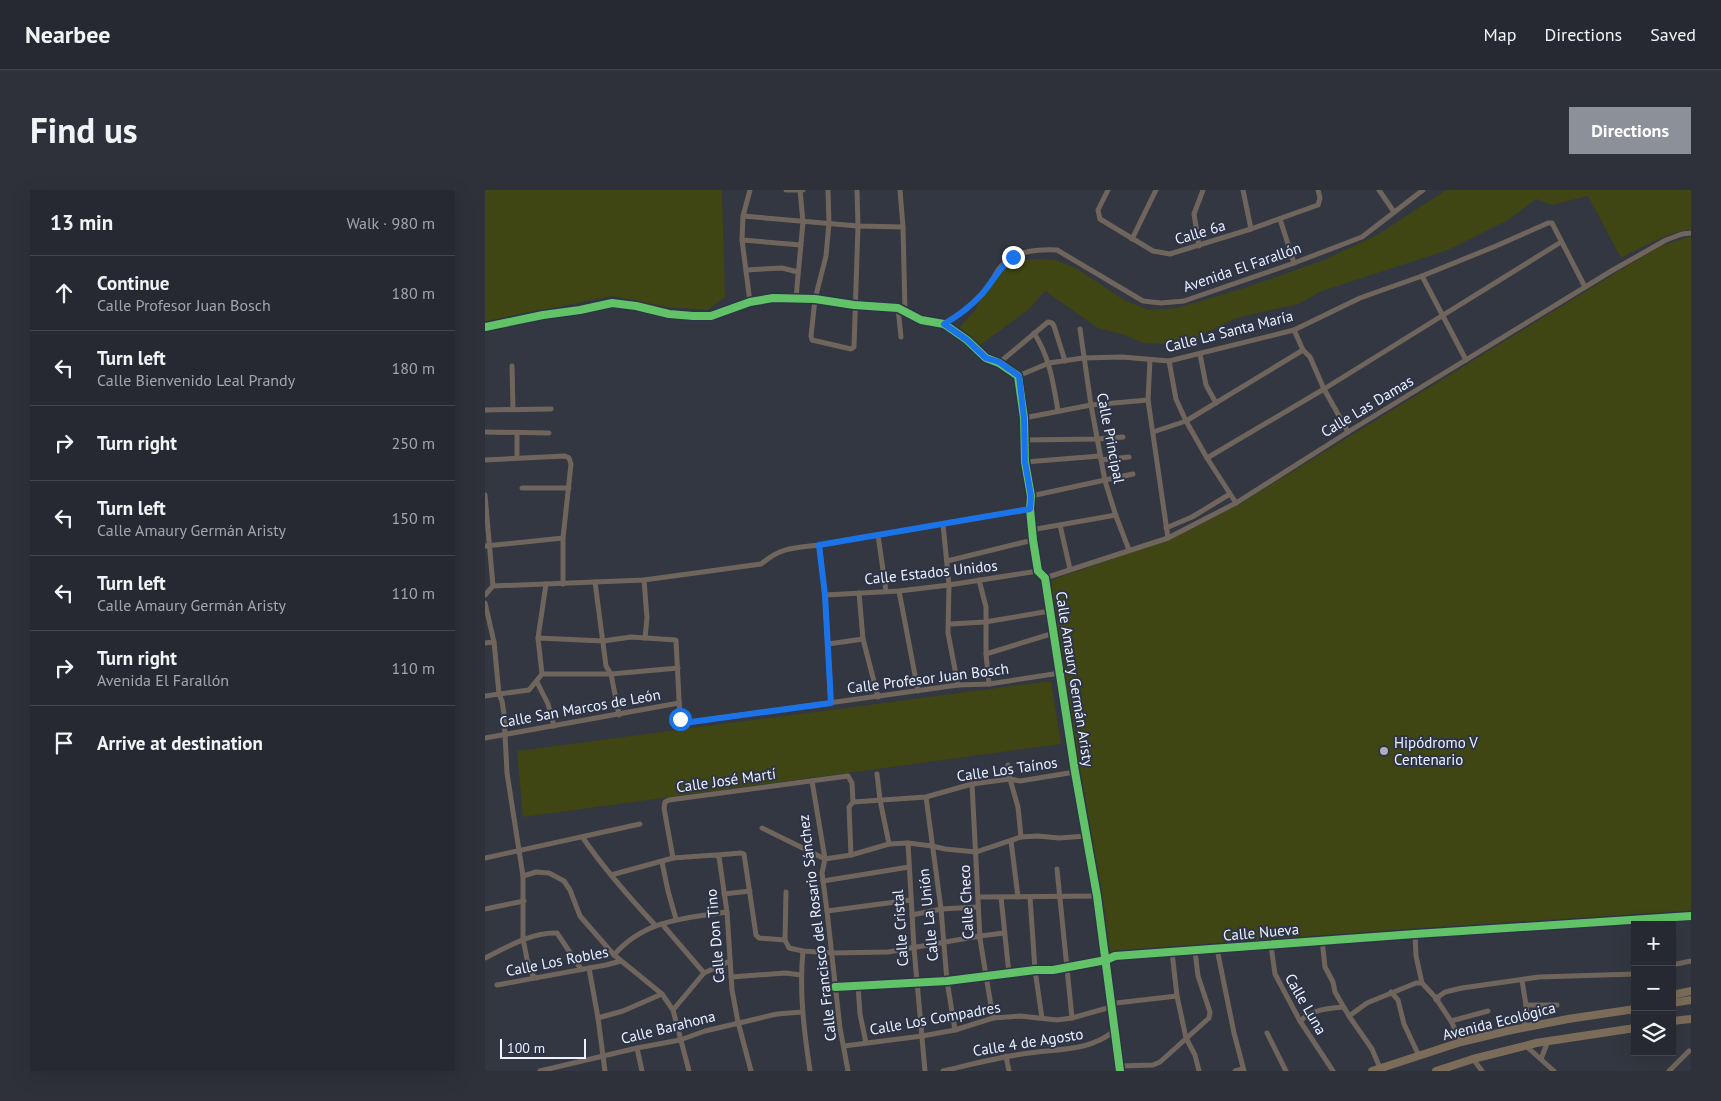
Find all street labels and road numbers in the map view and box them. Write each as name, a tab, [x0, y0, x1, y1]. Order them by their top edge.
street label: Calle 6a	[1172, 215, 1228, 249]
street label: Avenida El Farallón	[1180, 238, 1304, 296]
street label: Calle La Santa María	[1163, 306, 1295, 356]
street label: Calle Las Damas	[1317, 371, 1417, 441]
street label: Calle Principal	[1093, 391, 1129, 486]
street label: Calle Estados Unidos	[863, 556, 999, 588]
street label: Calle Amaury Germán Aristy	[1052, 590, 1098, 768]
street label: Calle Profesor Juan Bosch	[846, 659, 1010, 697]
street label: Calle San Marcos de León	[498, 684, 662, 732]
street label: Calle Los Taínos	[955, 753, 1059, 785]
street label: Calle José Martí	[675, 764, 777, 796]
street label: Calle Francisco del Rosario Sánchez	[794, 814, 840, 1042]
street label: Calle Checo	[955, 864, 977, 940]
street label: Calle La Unión	[914, 868, 942, 962]
street label: Calle Don Tino	[701, 888, 729, 984]
street label: Calle Cristal	[888, 888, 912, 967]
street label: Calle Nueva	[1222, 919, 1300, 945]
street label: Calle Los Robles	[504, 942, 610, 980]
street label: Calle Luna	[1281, 970, 1331, 1038]
street label: Calle Los Compadres	[868, 997, 1002, 1039]
street label: Avenida Ecológica	[1440, 998, 1558, 1044]
street label: Calle Barahona	[619, 1006, 717, 1048]
street label: Calle 4 de Agosto	[971, 1024, 1085, 1060]

